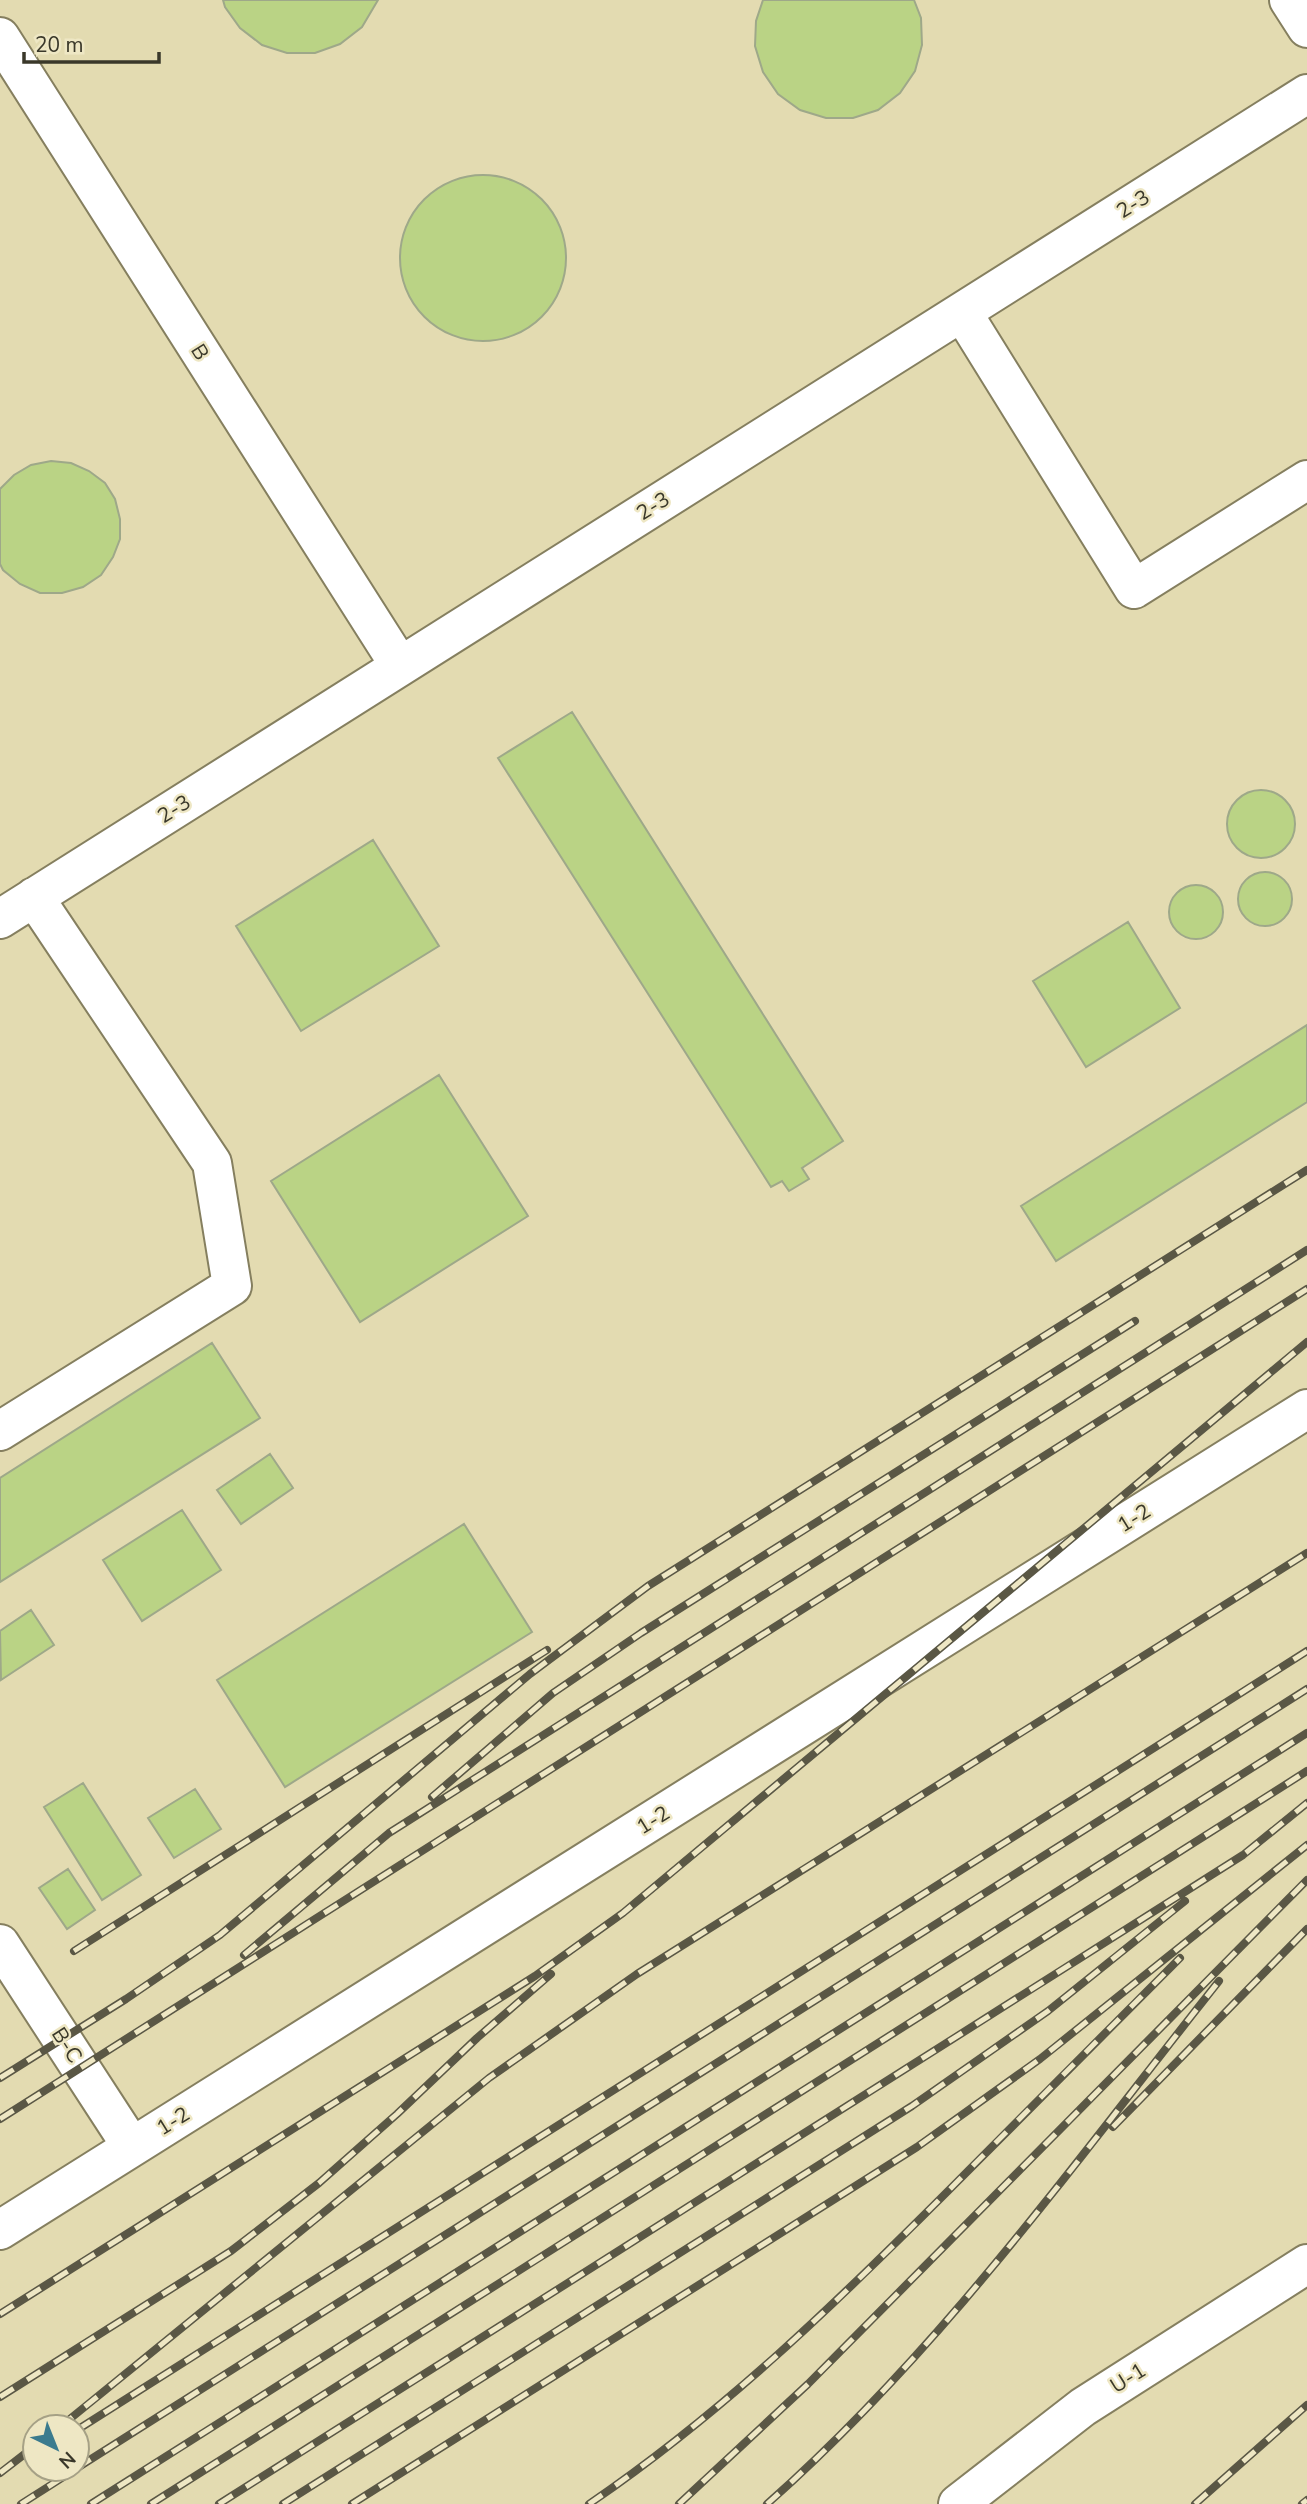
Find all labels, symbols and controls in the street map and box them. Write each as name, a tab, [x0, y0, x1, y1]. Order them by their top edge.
scale bar	[24, 21, 159, 65]
text: 20 m	[35, 31, 84, 59]
street label: 2-3	[1111, 183, 1155, 225]
street label: B	[184, 339, 216, 365]
street label: 2-3	[631, 485, 675, 527]
street label: 2-3	[152, 788, 196, 830]
street label: 1-2	[1112, 1497, 1156, 1539]
street label: 1-2	[631, 1799, 675, 1841]
street label: B-C	[45, 2022, 89, 2068]
street label: 1-2	[151, 2100, 195, 2142]
street label: U-1	[1105, 2356, 1151, 2400]
north arrow	[21, 2413, 91, 2483]
text: N	[53, 2445, 81, 2474]

